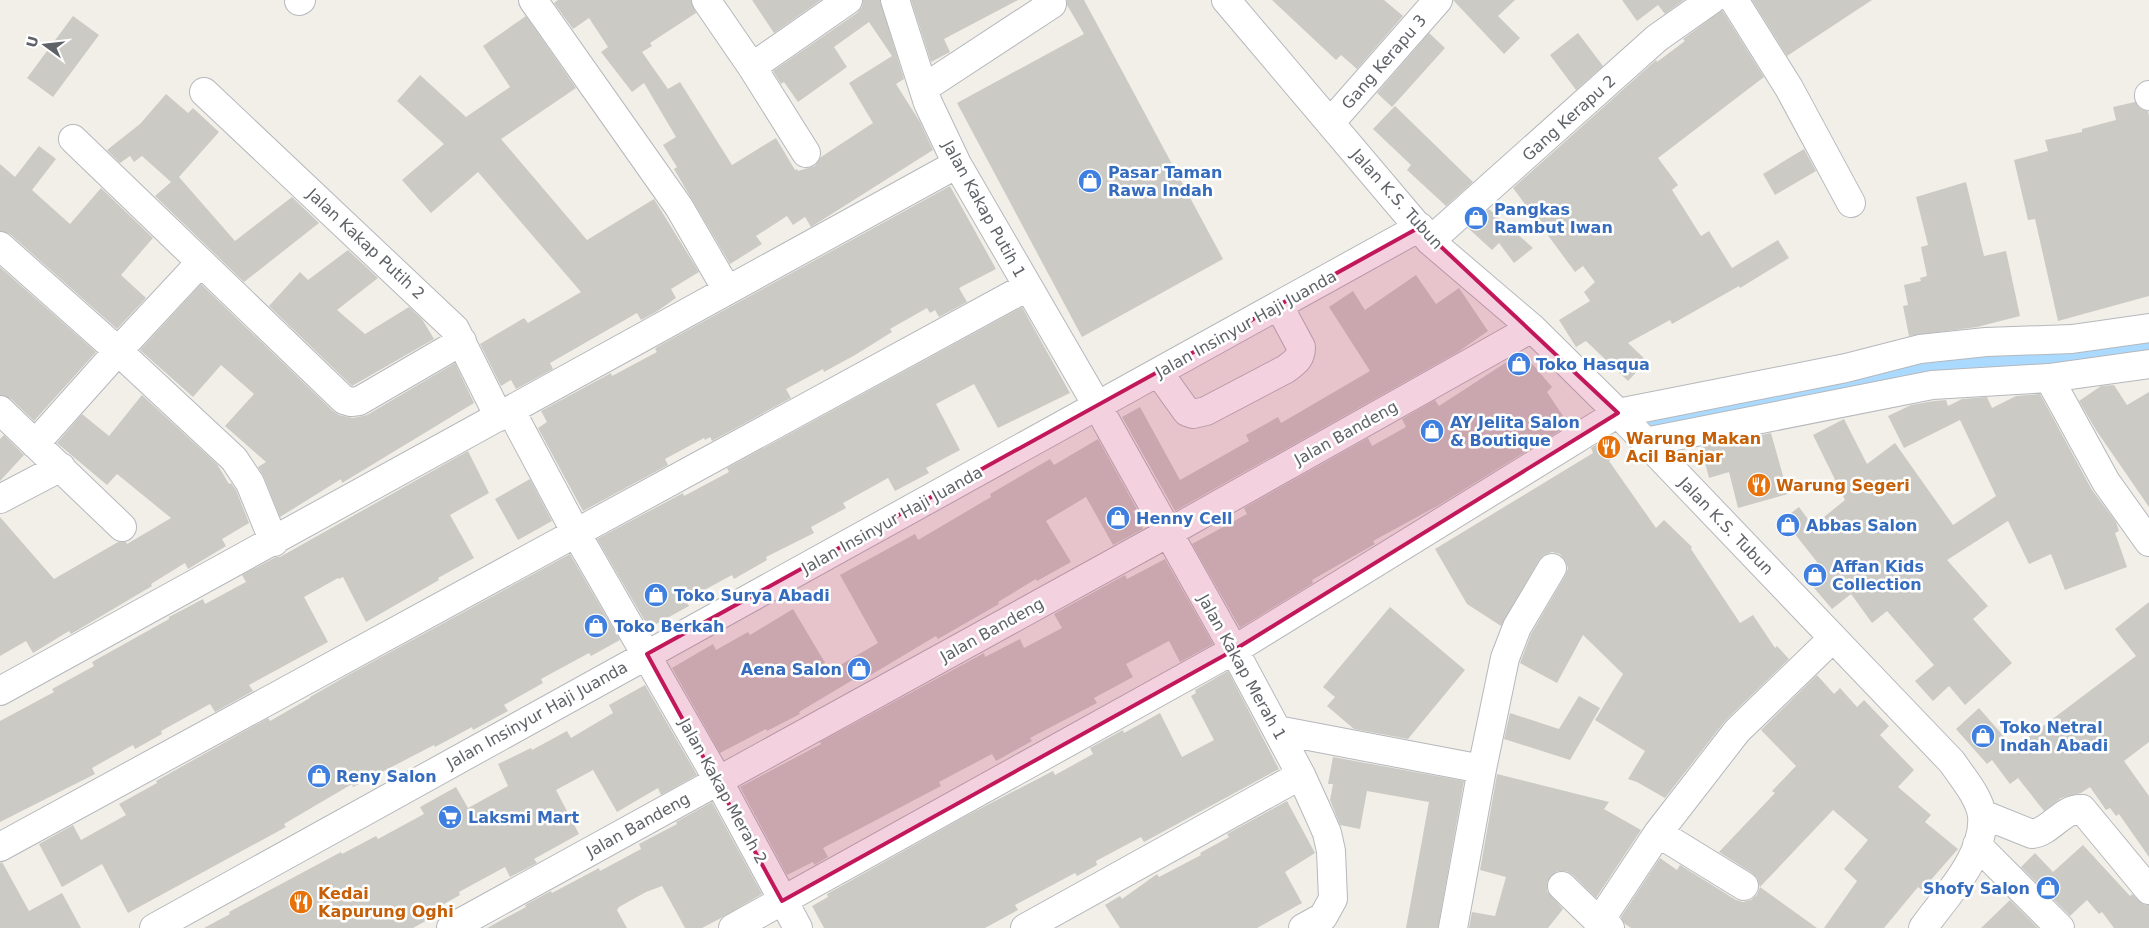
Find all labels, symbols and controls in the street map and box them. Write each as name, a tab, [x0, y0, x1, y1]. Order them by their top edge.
street label: Gang Kerapu 3	[1338, 11, 1430, 113]
north arrow	[20, 20, 70, 70]
text: U	[23, 34, 42, 49]
street label: Gang Kerapu 2	[1518, 71, 1620, 165]
street label: Jalan Kakap Putih 1	[938, 136, 1030, 281]
street label: Jalan K.S. Tubun	[1347, 144, 1447, 253]
place label: Pasar Taman Rawa Indah	[1108, 163, 1222, 200]
shop icon: Pasar Taman Rawa Indah	[1077, 168, 1103, 194]
street label: Jalan Kakap Putih 2	[303, 184, 429, 303]
place label: Pangkas Rambut Iwan	[1494, 200, 1613, 237]
shop icon: Pangkas Rambut Iwan	[1463, 205, 1489, 231]
street label: Jalan Insinyur Haji Juanda	[1151, 266, 1340, 382]
shop icon: Toko Hasqua	[1506, 351, 1532, 377]
place label: Toko Hasqua	[1536, 355, 1650, 374]
street label: Jalan Bandeng	[1290, 397, 1401, 470]
place label: AY Jelita Salon & Boutique	[1450, 413, 1580, 450]
shop icon: AY Jelita Salon & Boutique	[1419, 418, 1445, 444]
place label: Warung Makan Acil Banjar	[1626, 429, 1761, 466]
restaurant icon: Warung Makan Acil Banjar	[1596, 434, 1622, 460]
street label: Jalan Insinyur Haji Juanda	[797, 462, 986, 578]
restaurant icon: Warung Segeri	[1746, 472, 1772, 498]
street label: Jalan K.S. Tubun	[1674, 473, 1777, 579]
place label: Warung Segeri	[1776, 476, 1910, 495]
shop icon: Henny Cell	[1105, 505, 1131, 531]
place label: Henny Cell	[1136, 509, 1233, 528]
shop icon: Abbas Salon	[1775, 512, 1801, 538]
place label: Abbas Salon	[1806, 516, 1917, 535]
place label: Affan Kids Collection	[1832, 557, 1924, 594]
shop icon: Affan Kids Collection	[1802, 562, 1828, 588]
shop icon: Toko Surya Abadi	[643, 582, 669, 608]
place label: Toko Surya Abadi	[674, 586, 830, 605]
street label: Jalan Kakap Merah 1	[1194, 590, 1290, 743]
street label: Jalan Bandeng	[936, 594, 1047, 667]
shop icon: Toko Berkah	[583, 613, 609, 639]
place label: Toko Berkah	[614, 617, 724, 636]
shop icon: Aena Salon	[846, 656, 872, 682]
street label: Jalan Insinyur Haji Juanda	[442, 657, 631, 773]
place label: Aena Salon	[741, 660, 842, 679]
street label: Jalan Kakap Merah 2	[675, 714, 771, 867]
place label: Toko Netral Indah Abadi	[2000, 718, 2108, 755]
shop icon: Toko Netral Indah Abadi	[1970, 723, 1996, 749]
shop icon: Reny Salon	[306, 763, 332, 789]
place label: Reny Salon	[336, 767, 437, 786]
street label: Jalan Bandeng	[582, 789, 693, 862]
supermarket icon: Laksmi Mart	[437, 804, 463, 830]
place label: Laksmi Mart	[468, 808, 579, 827]
shop icon: Shofy Salon	[2035, 875, 2061, 901]
place label: Shofy Salon	[1923, 879, 2030, 898]
place label: Kedai Kapurung Oghi	[318, 884, 454, 921]
restaurant icon: Kedai Kapurung Oghi	[288, 889, 314, 915]

